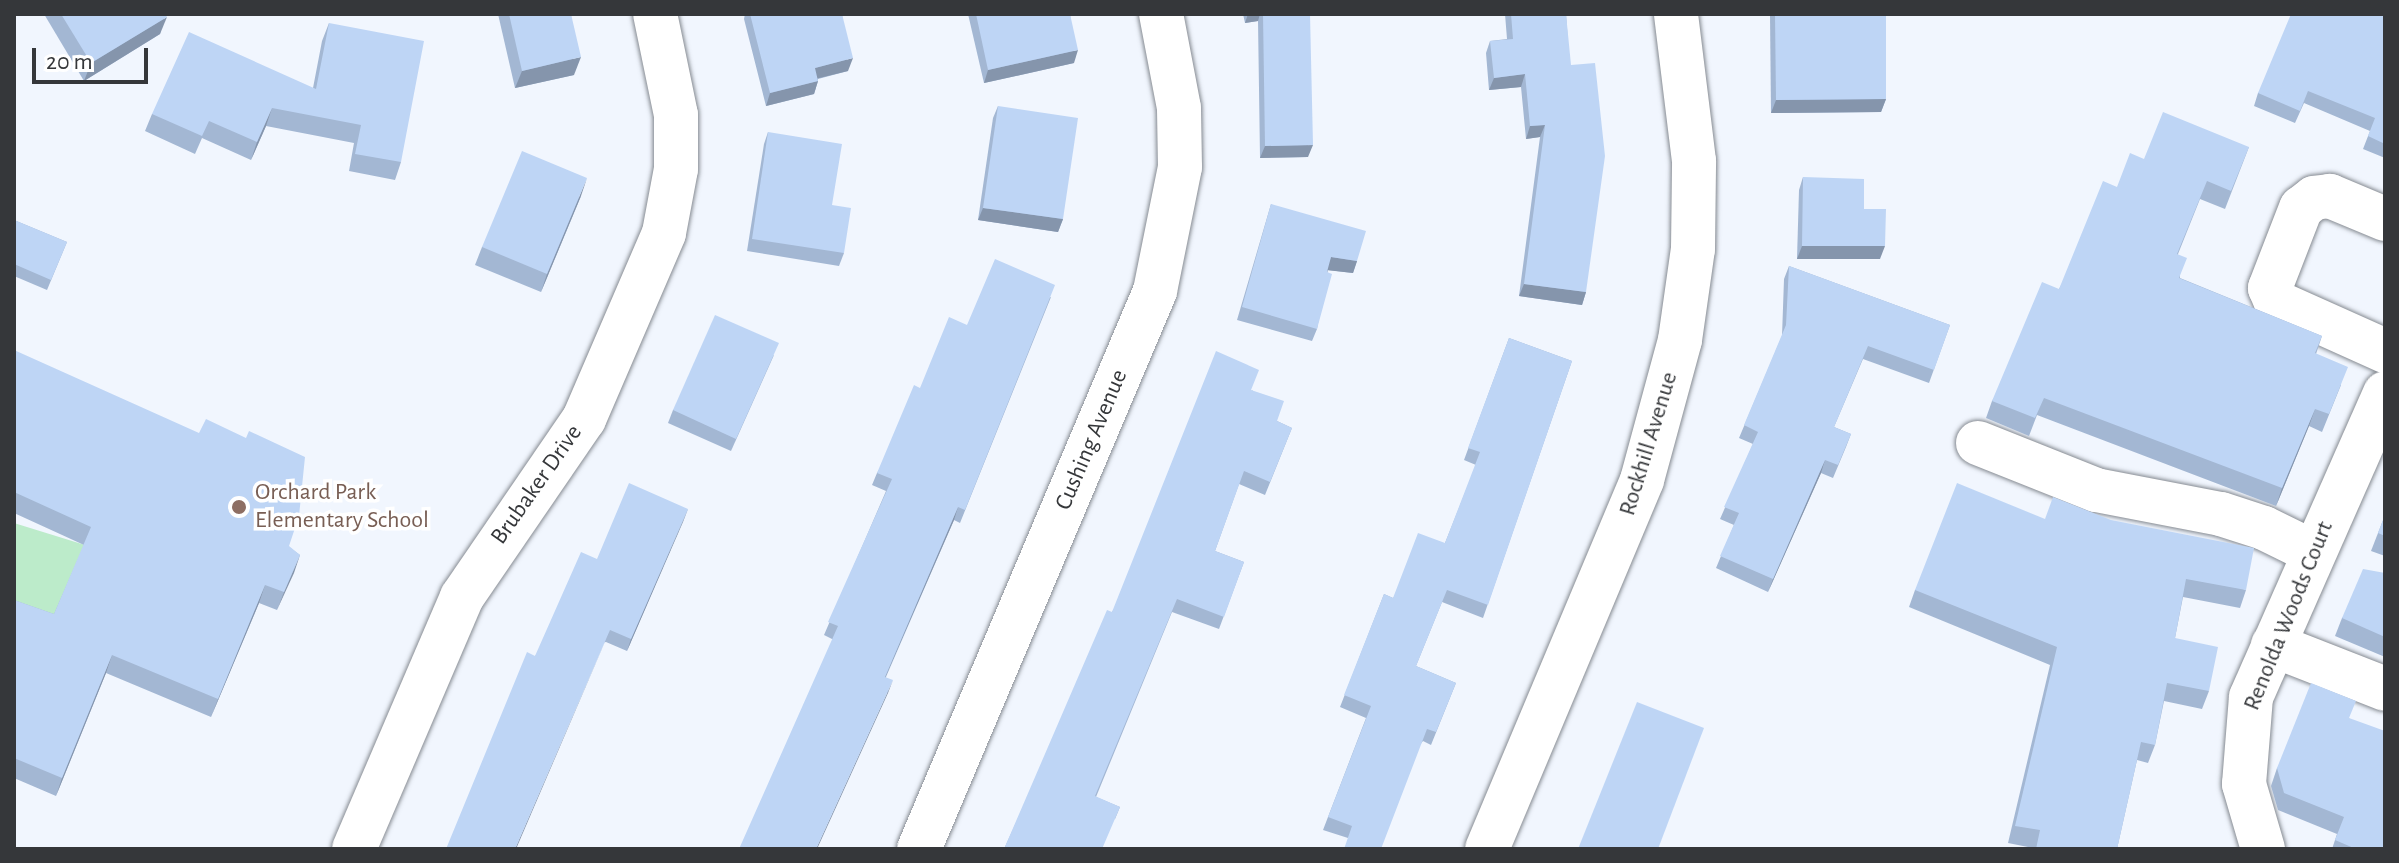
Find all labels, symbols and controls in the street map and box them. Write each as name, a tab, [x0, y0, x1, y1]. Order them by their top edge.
scale bar	[36, 32, 152, 82]
text: 20 m	[46, 50, 93, 74]
street label: Cushing Avenue	[1050, 366, 1134, 514]
street label: Rockhill Avenue	[1614, 369, 1684, 519]
street label: Brubaker Drive	[485, 420, 589, 550]
place label: Orchard Park Elementary School	[255, 479, 429, 535]
marker: Orchard Park Elementary School	[230, 498, 248, 516]
street label: Renolda Woods Court	[2238, 517, 2340, 715]

